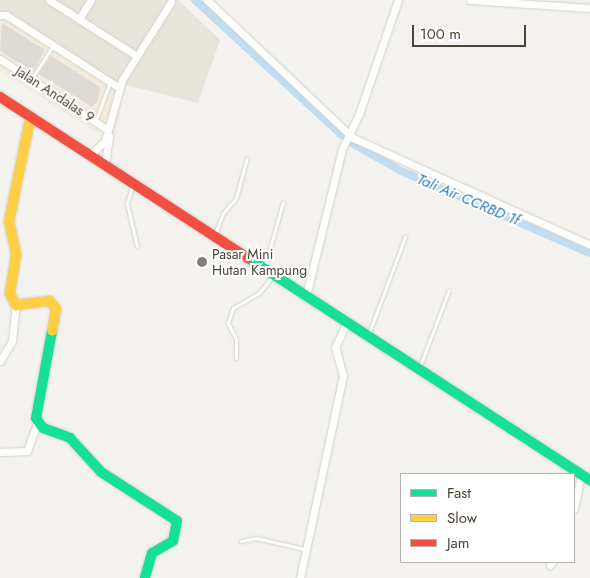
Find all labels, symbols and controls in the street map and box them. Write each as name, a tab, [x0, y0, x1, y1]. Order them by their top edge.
scale bar	[415, 15, 529, 47]
text: 100 m	[420, 23, 461, 45]
street label: Jalan Andalas 9	[12, 62, 98, 126]
water label: Tali Air CCRBD 1f	[414, 170, 522, 230]
place label: Pasar Mini Hutan Kampung	[212, 246, 307, 278]
marker: Pasar Mini Hutan Kampung	[196, 256, 208, 268]
legend	[400, 473, 575, 563]
text: Fast	[447, 482, 471, 504]
text: Slow	[447, 507, 477, 529]
text: Jam	[447, 532, 470, 554]

